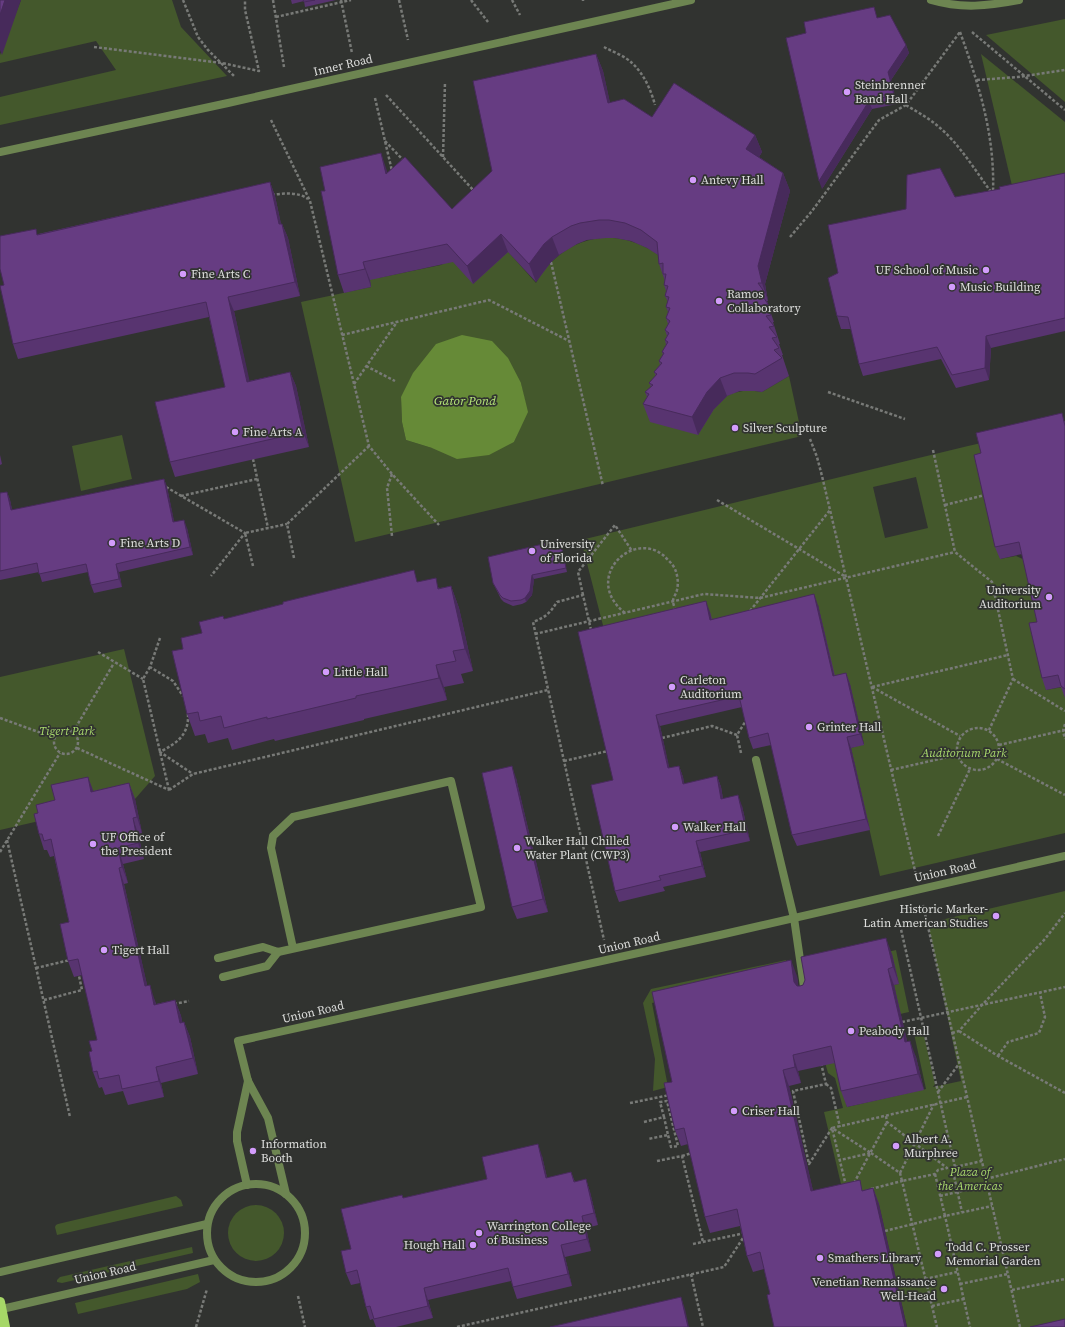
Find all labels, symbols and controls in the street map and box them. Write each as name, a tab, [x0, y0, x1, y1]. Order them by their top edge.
street label: Inner Road	[312, 50, 374, 80]
place label: Steinbrenner Band Hall	[855, 77, 926, 107]
marker: Steinbrenner Band Hall	[842, 87, 852, 97]
place label: Antevy Hall	[701, 172, 764, 188]
marker: Antevy Hall	[688, 175, 698, 185]
place label: UF School of Music	[875, 262, 978, 278]
marker: UF School of Music	[981, 265, 991, 275]
place label: Fine Arts C	[191, 266, 251, 282]
marker: Fine Arts C	[178, 269, 188, 279]
place label: Music Building	[960, 279, 1040, 295]
marker: Music Building	[947, 282, 957, 292]
place label: Ramos Collaboratory	[727, 286, 801, 316]
marker: Ramos Collaboratory	[714, 296, 724, 306]
water label: Gator Pond	[434, 392, 496, 409]
place label: Silver Sculpture	[743, 420, 827, 436]
marker: Silver Sculpture	[730, 423, 740, 433]
place label: Fine Arts A	[243, 424, 303, 440]
marker: Fine Arts A	[230, 427, 240, 437]
place label: Fine Arts D	[120, 535, 180, 551]
place label: University of Florida	[540, 536, 596, 566]
marker: Fine Arts D	[107, 538, 117, 548]
marker: University of Florida	[527, 546, 537, 556]
place label: University Auditorium	[979, 582, 1042, 612]
marker: University Auditorium	[1044, 592, 1054, 602]
place label: Little Hall	[334, 664, 388, 680]
marker: Little Hall	[321, 667, 331, 677]
place label: Carleton Auditorium	[680, 672, 742, 702]
marker: Carleton Auditorium	[667, 682, 677, 692]
place label: Grinter Hall	[817, 719, 882, 735]
marker: Grinter Hall	[804, 722, 814, 732]
park label: Tigert Park	[39, 723, 95, 739]
park label: Auditorium Park	[920, 745, 1007, 761]
place label: Walker Hall	[683, 819, 747, 835]
marker: Walker Hall	[670, 822, 680, 832]
place label: UF Office of the President	[101, 829, 172, 859]
place label: Walker Hall Chilled Water Plant (CWP3)	[525, 833, 630, 863]
marker: UF Office of the President	[88, 839, 98, 849]
marker: Walker Hall Chilled Water Plant (CWP3)	[512, 843, 522, 853]
street label: Union Road	[912, 856, 978, 886]
place label: Historic Marker- Latin American Studies	[863, 901, 988, 931]
marker: Historic Marker- Latin American Studies	[991, 911, 1001, 921]
street label: Union Road	[596, 928, 662, 958]
place label: Tigert Hall	[112, 942, 170, 958]
marker: Tigert Hall	[99, 945, 109, 955]
street label: Union Road	[280, 997, 346, 1027]
place label: Peabody Hall	[859, 1023, 930, 1039]
marker: Peabody Hall	[846, 1026, 856, 1036]
place label: Criser Hall	[742, 1103, 800, 1119]
marker: Criser Hall	[729, 1106, 739, 1116]
place label: Albert A. Murphree	[904, 1131, 958, 1161]
place label: Information Booth	[261, 1136, 327, 1166]
marker: Albert A. Murphree	[891, 1141, 901, 1151]
marker: Information Booth	[248, 1146, 258, 1156]
park label: Plaza of the Americas	[938, 1164, 1003, 1194]
place label: Warrington College of Business	[487, 1218, 591, 1248]
marker: Warrington College of Business	[474, 1228, 484, 1238]
place label: Hough Hall	[404, 1237, 465, 1253]
place label: Todd C. Prosser Memorial Garden	[946, 1239, 1041, 1269]
marker: Hough Hall	[468, 1240, 478, 1250]
marker: Todd C. Prosser Memorial Garden	[933, 1249, 943, 1259]
place label: Smathers Library	[828, 1250, 922, 1266]
marker: Smathers Library	[815, 1253, 825, 1263]
street label: Union Road	[72, 1258, 138, 1288]
place label: Venetian Rennaissance Well-Head	[812, 1274, 936, 1304]
marker: Venetian Rennaissance Well-Head	[939, 1284, 949, 1294]

